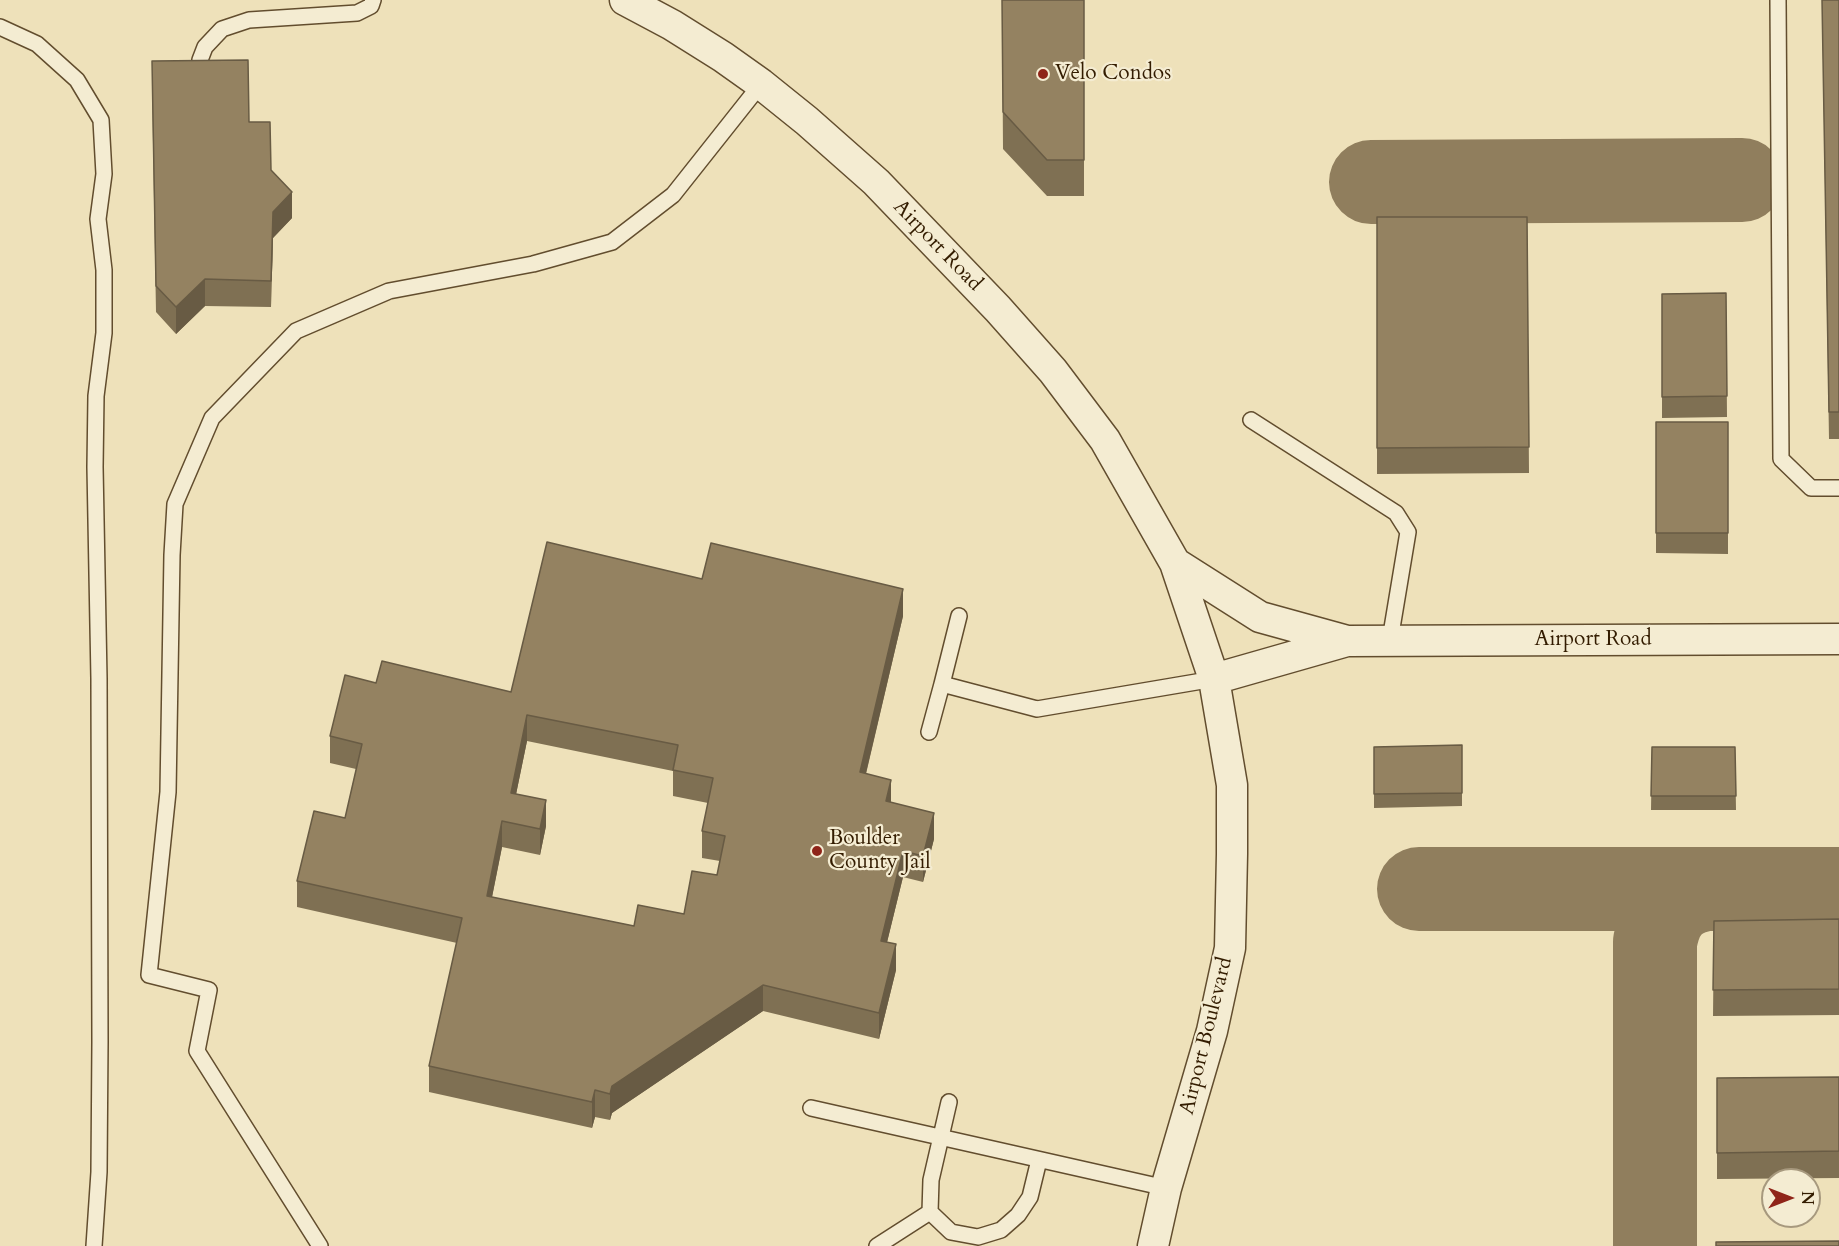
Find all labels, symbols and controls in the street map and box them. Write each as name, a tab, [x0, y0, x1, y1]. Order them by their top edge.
place label: Velo Condos	[1055, 61, 1171, 87]
marker: Velo Condos	[1036, 67, 1050, 81]
street label: Airport Road	[887, 195, 987, 297]
street label: Airport Road	[1534, 627, 1652, 653]
place label: Boulder County Jail	[829, 826, 931, 876]
marker: Boulder County Jail	[810, 844, 824, 858]
street label: Airport Boulevard	[1175, 955, 1239, 1117]
north arrow	[1761, 1168, 1821, 1228]
text: N	[1796, 1191, 1818, 1205]

